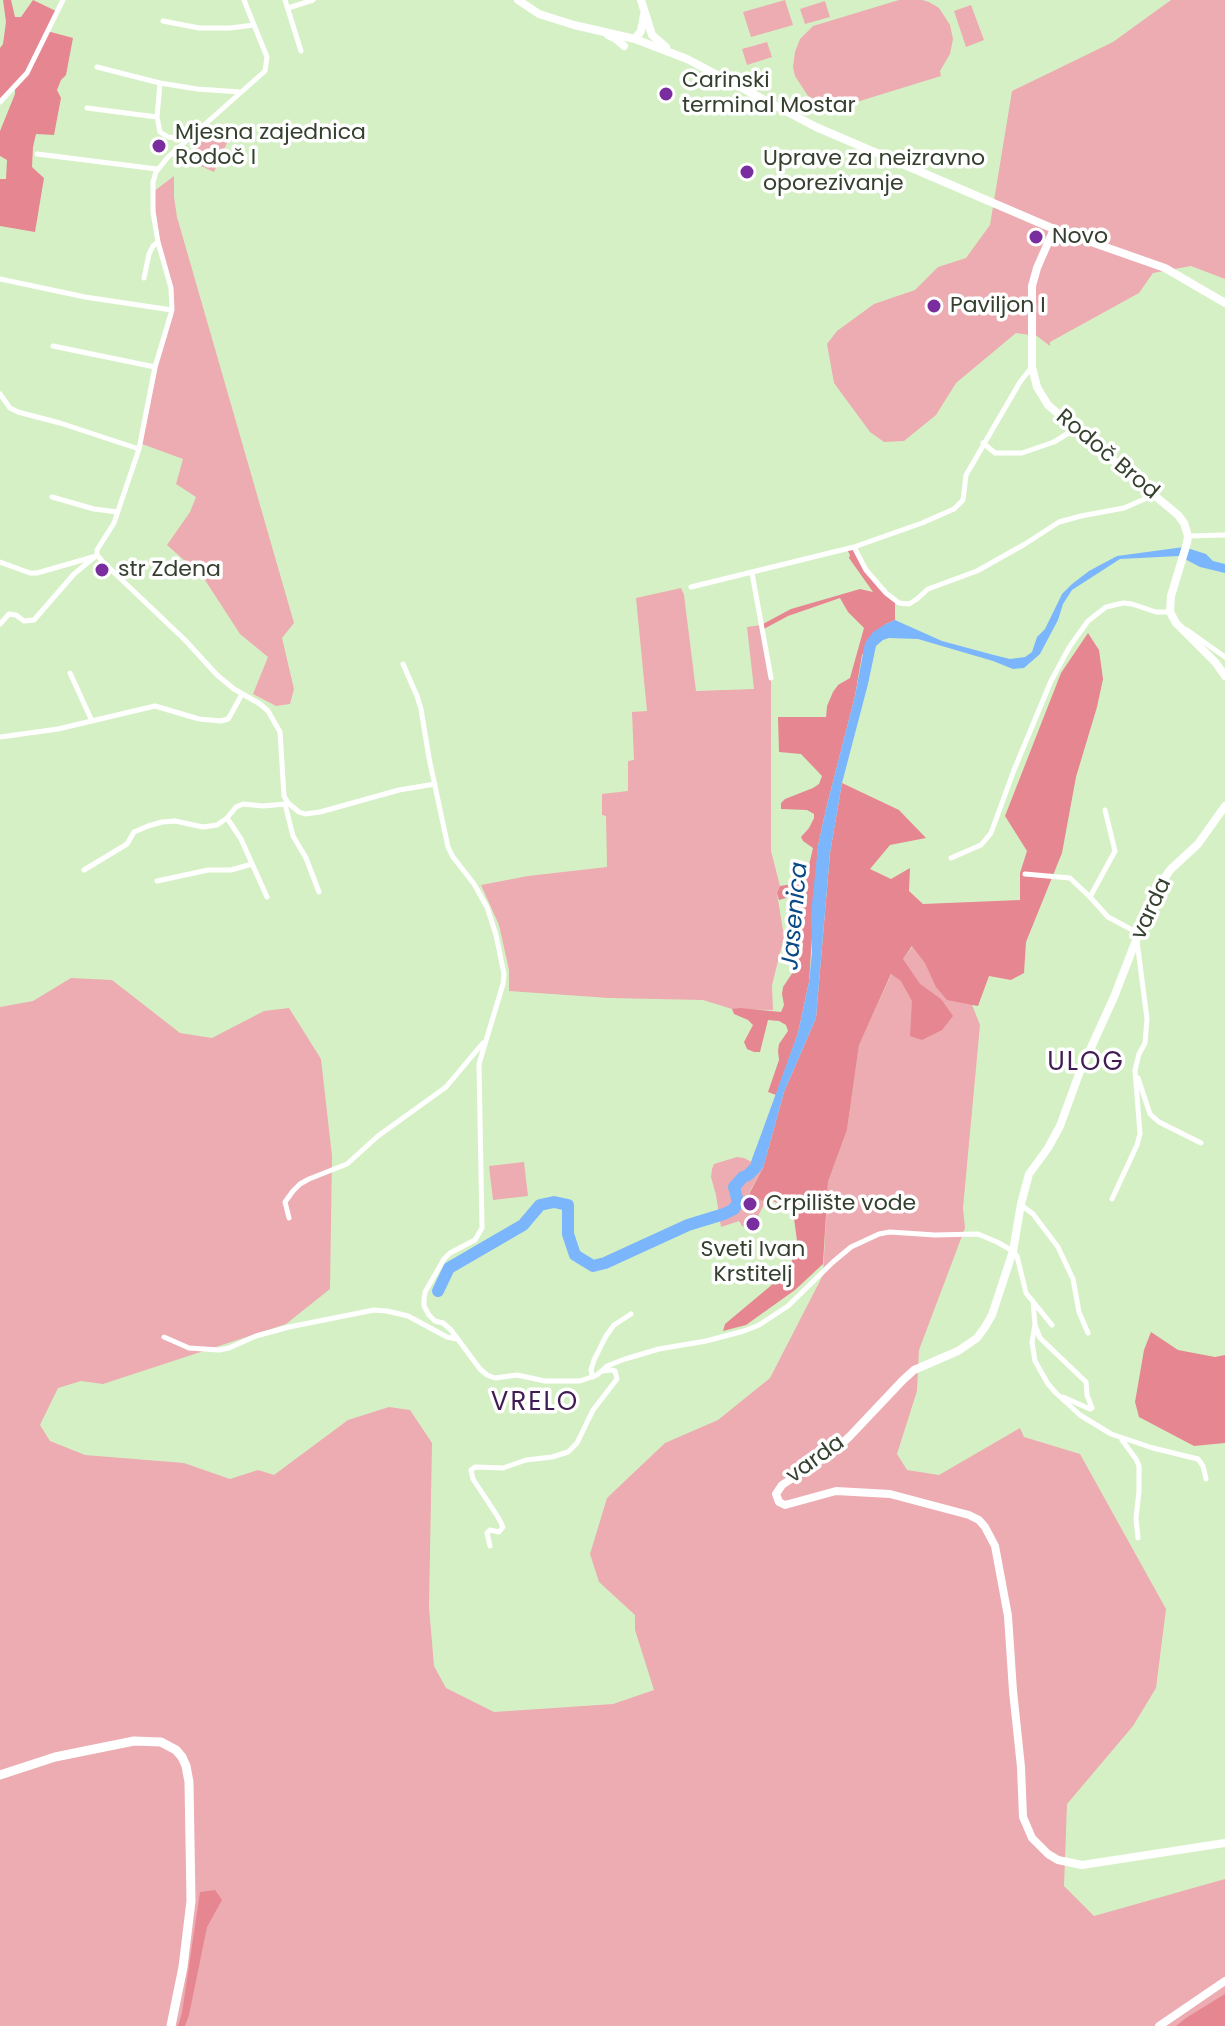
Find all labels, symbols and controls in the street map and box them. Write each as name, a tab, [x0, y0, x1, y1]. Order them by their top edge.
place label: Carinski terminal Mostar	[682, 68, 856, 120]
marker: Carinski terminal Mostar	[657, 85, 675, 103]
place label: Mjesna zajednica Rodoč I	[175, 120, 366, 172]
marker: Mjesna zajednica Rodoč I	[150, 137, 168, 155]
place label: Uprave za neizravno oporezivanje	[763, 146, 985, 198]
marker: Uprave za neizravno oporezivanje	[738, 163, 756, 181]
place label: Novo	[1052, 224, 1108, 250]
marker: Novo	[1027, 228, 1045, 246]
place label: Paviljon I	[950, 293, 1046, 319]
marker: Paviljon I	[925, 297, 943, 315]
street label: Rodoč Brod	[1050, 404, 1164, 506]
place label: str Zdena	[118, 557, 221, 583]
marker: str Zdena	[93, 561, 111, 579]
water label: Jasenica	[777, 861, 815, 971]
street label: varda	[1126, 874, 1178, 944]
district label: ULOG	[1047, 1047, 1125, 1079]
place label: Crpilište vode	[766, 1191, 916, 1217]
marker: Crpilište vode	[741, 1195, 759, 1213]
marker: Sveti Ivan Krstitelj	[744, 1215, 762, 1233]
place label: Sveti Ivan Krstitelj	[701, 1237, 805, 1288]
district label: VRELO	[491, 1387, 579, 1419]
street label: varda	[782, 1430, 850, 1490]

